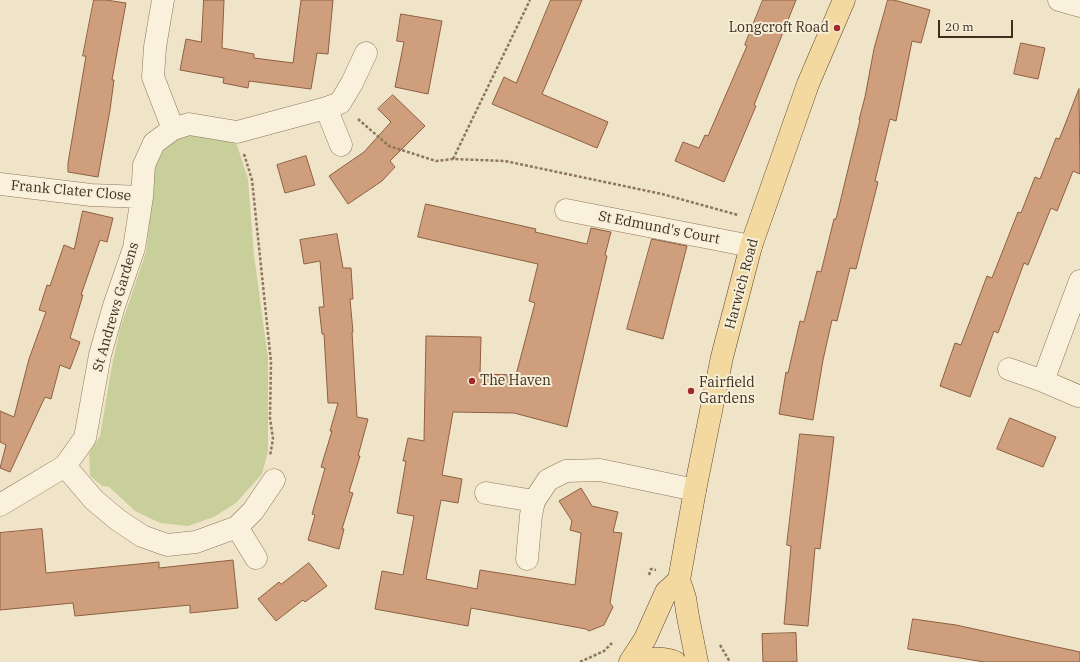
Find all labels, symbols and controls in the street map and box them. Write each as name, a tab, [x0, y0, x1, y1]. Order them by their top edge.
scale bar	[940, 12, 1015, 38]
text: 20 m	[945, 19, 974, 34]
place label: Longcroft Road	[729, 20, 829, 36]
marker: Longcroft Road	[832, 23, 842, 33]
street label: Frank Clater Close	[10, 177, 132, 205]
street label: St Edmund's Court	[597, 208, 721, 248]
street label: Harwich Road	[722, 237, 762, 331]
street label: St Andrews Gardens	[89, 240, 143, 374]
place label: The Haven	[480, 373, 551, 389]
place label: Fairfield Gardens	[699, 375, 755, 408]
marker: The Haven	[467, 376, 477, 386]
marker: Fairfield Gardens	[686, 386, 696, 396]

